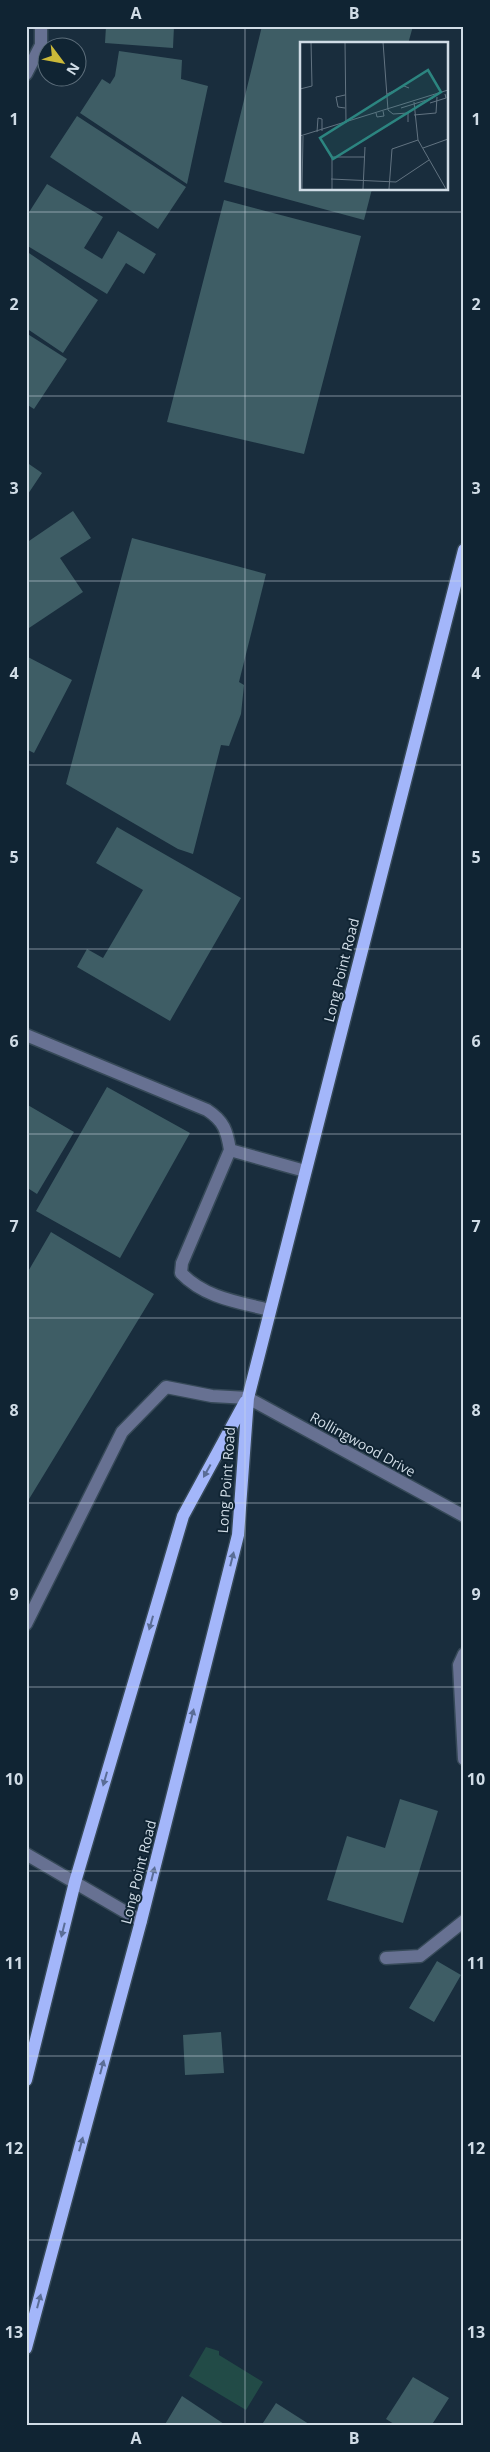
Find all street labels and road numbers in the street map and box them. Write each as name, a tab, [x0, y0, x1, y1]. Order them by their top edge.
street label: Long Point Road	[319, 916, 363, 1024]
street label: Rollingwood Drive	[307, 1407, 419, 1481]
street label: Long Point Road	[213, 1426, 239, 1534]
street label: Long Point Road	[116, 1818, 160, 1926]

